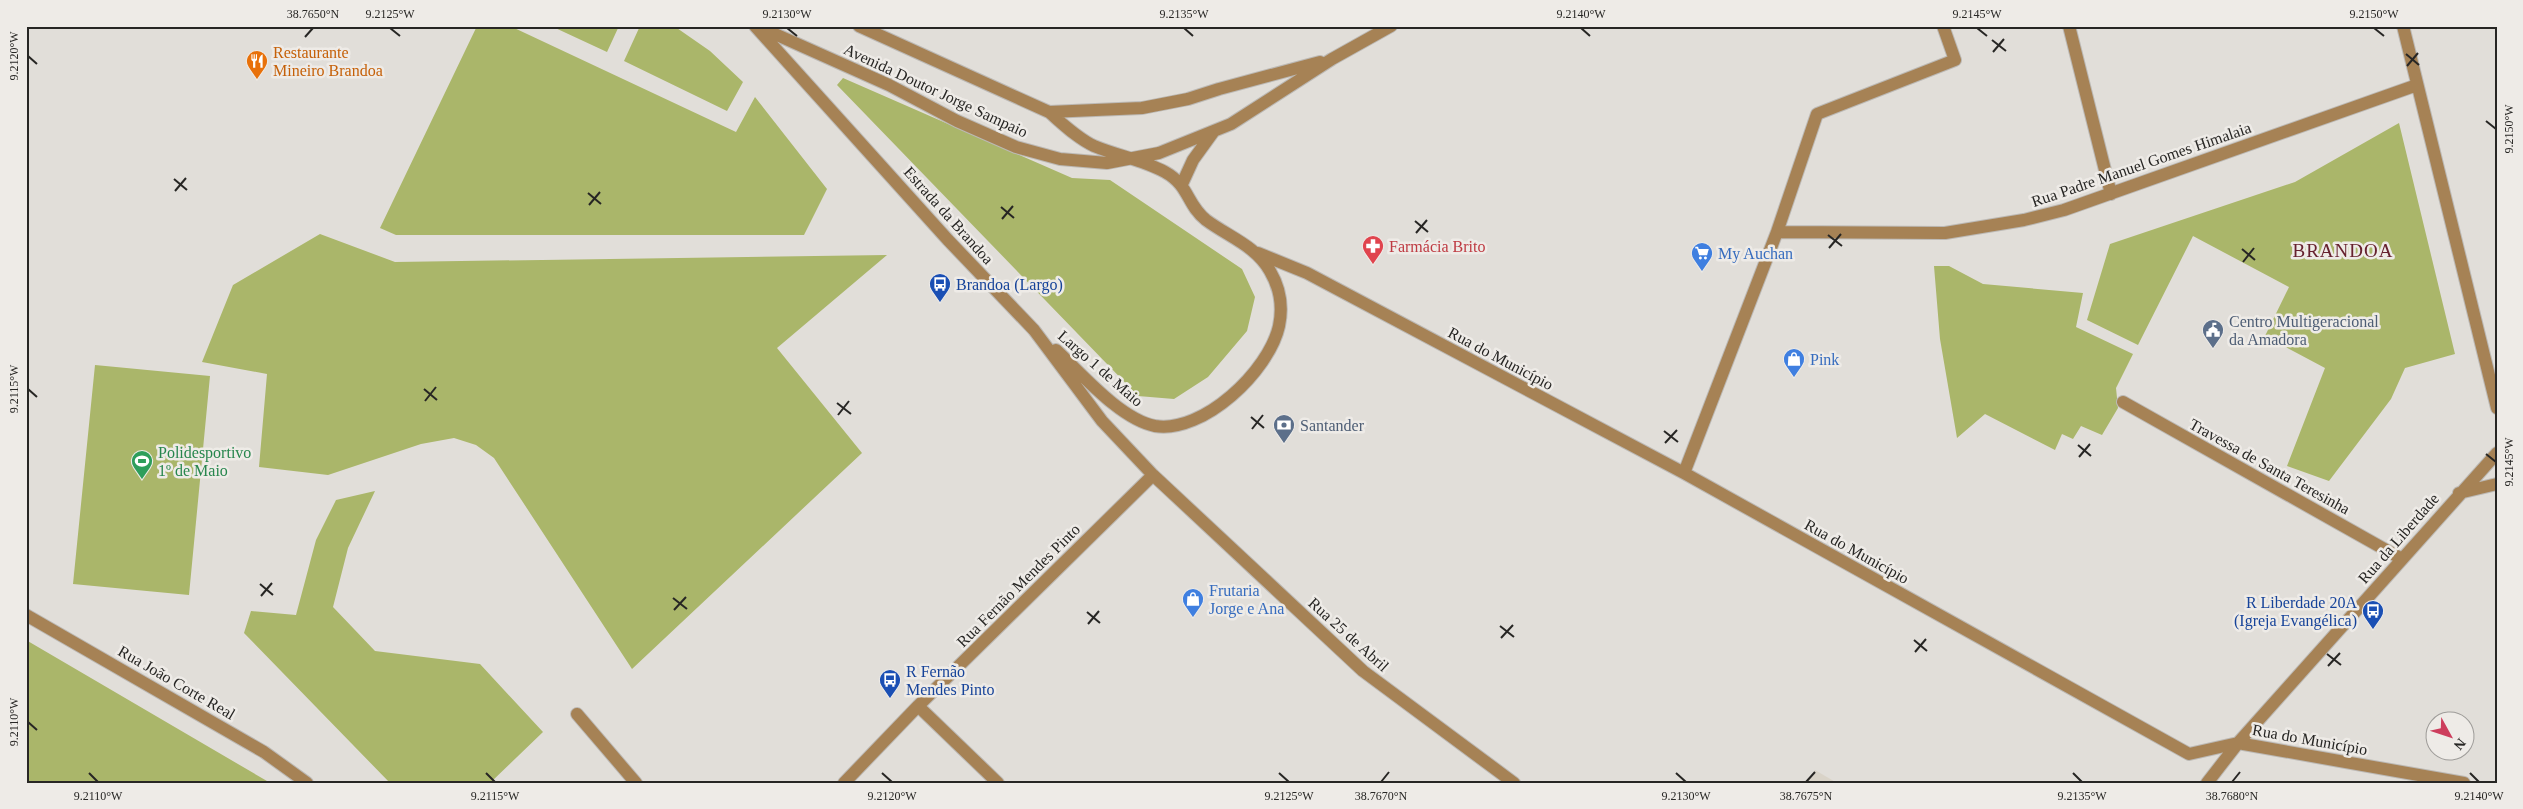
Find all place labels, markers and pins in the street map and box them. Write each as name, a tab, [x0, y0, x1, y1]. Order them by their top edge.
place label: Restaurante Mineiro Brandoa	[273, 44, 383, 79]
restaurant icon: Restaurante Mineiro Brandoa	[245, 49, 269, 80]
pharmacy icon: Farmácia Brito	[1361, 234, 1385, 265]
place label: Farmácia Brito	[1389, 238, 1485, 255]
supermarket icon: My Auchan	[1690, 241, 1714, 272]
place label: My Auchan	[1718, 245, 1793, 263]
bus stop icon: Brandoa (Largo)	[928, 272, 952, 303]
place label: Brandoa (Largo)	[956, 276, 1063, 294]
place label: Centro Multigeracional da Amadora	[2229, 313, 2379, 348]
public building icon: Centro Multigeracional da Amadora	[2201, 318, 2225, 349]
shop icon: Pink	[1782, 347, 1806, 378]
place label: Pink	[1810, 351, 1839, 368]
bank icon: Santander	[1272, 413, 1296, 444]
place label: Santander	[1300, 417, 1365, 434]
place label: Polidesportivo 1º de Maio	[158, 444, 251, 479]
sports icon: Polidesportivo 1º de Maio	[130, 449, 154, 480]
place label: Frutaria Jorge e Ana	[1209, 582, 1284, 618]
shop icon: Frutaria Jorge e Ana	[1181, 587, 1205, 618]
place label: R Liberdade 20A (Igreja Evangélica)	[2234, 594, 2357, 630]
bus stop icon: R Liberdade 20A (Igreja Evangélica)	[2361, 599, 2385, 630]
place label: R Fernão Mendes Pinto	[906, 663, 994, 698]
bus stop icon: R Fernão Mendes Pinto	[878, 668, 902, 699]

